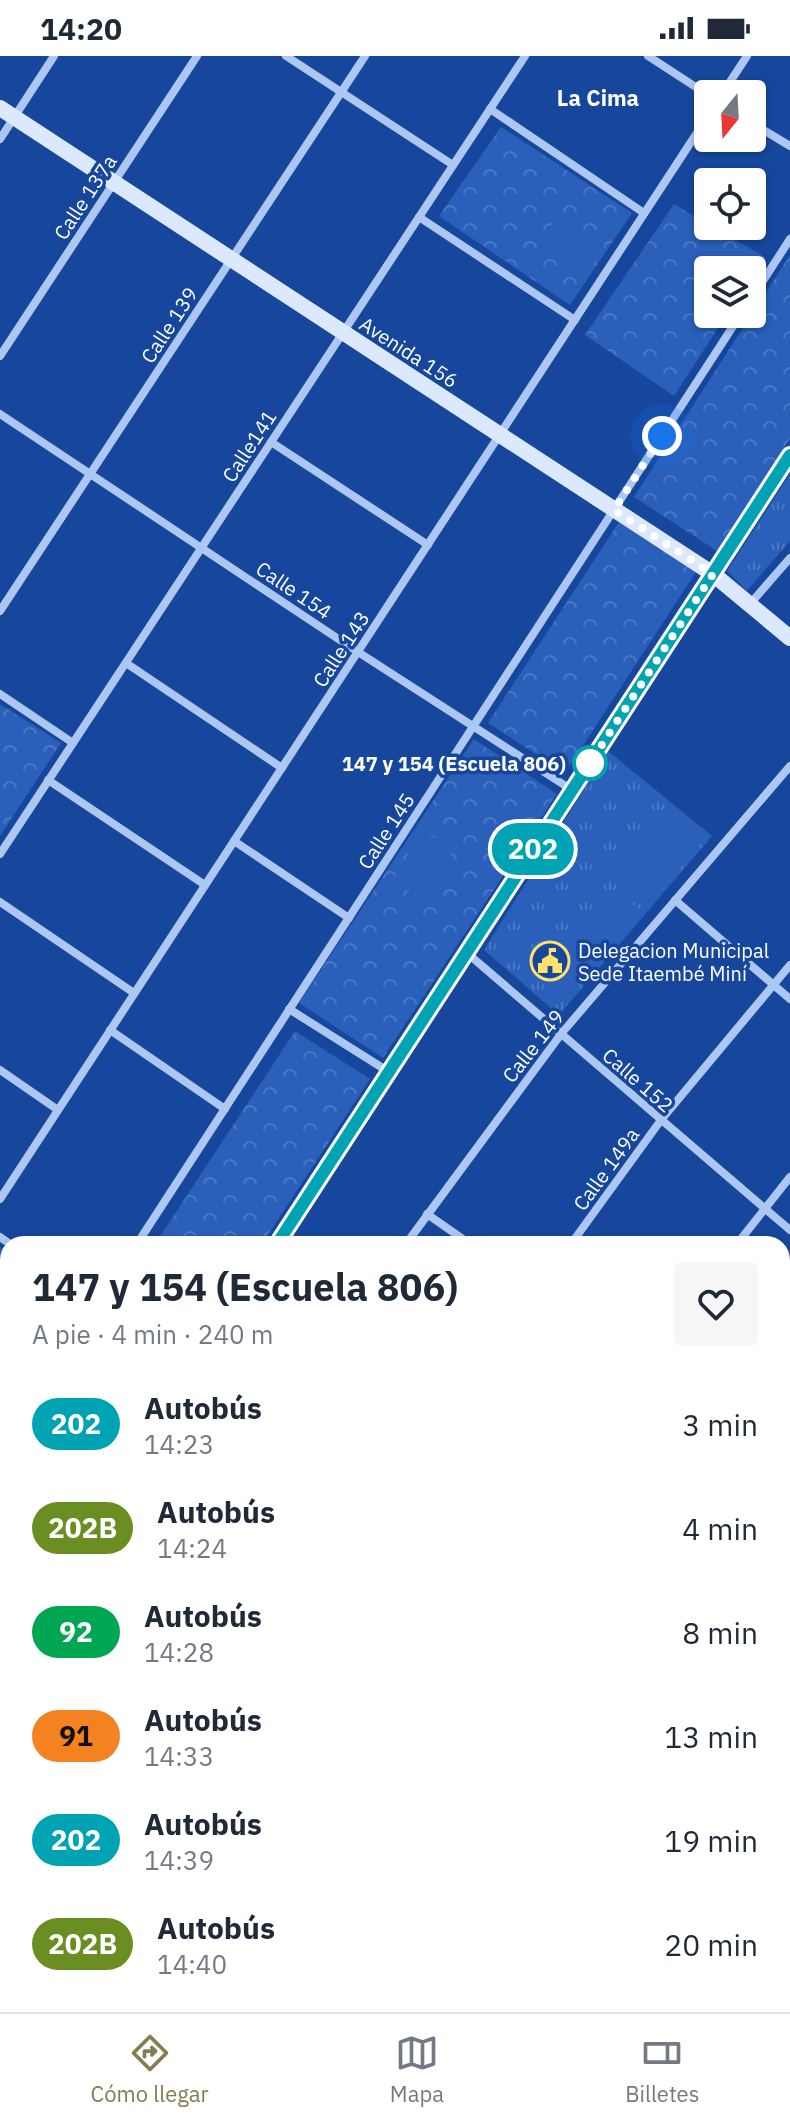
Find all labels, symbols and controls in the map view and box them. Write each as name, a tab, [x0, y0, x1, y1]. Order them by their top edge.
text: 14:20	[40, 9, 122, 48]
north arrow	[694, 80, 766, 152]
map controls	[694, 80, 766, 328]
district label: La Cima	[557, 83, 639, 112]
street label: Calle 137a	[47, 149, 123, 245]
button: locate	[694, 168, 766, 240]
button: layers	[694, 256, 766, 328]
street label: Calle 139	[134, 282, 204, 368]
street label: Avenida 156	[354, 310, 464, 394]
street label: Calle141	[216, 405, 282, 487]
your location	[642, 416, 682, 456]
street label: Calle 154	[251, 555, 337, 625]
street label: Calle 143	[306, 606, 376, 692]
marker: 147 y 154 (Escuela 806)	[573, 746, 607, 780]
place label: 147 y 154 (Escuela 806)	[342, 750, 566, 777]
street label: Calle 145	[351, 788, 421, 874]
line badge: 202	[487, 823, 579, 875]
text: 202	[508, 830, 558, 867]
place label: Delegacion Municipal Sede Itaembé Miní	[578, 937, 769, 987]
public building icon: Delegacion Municipal Sede Itaembé Miní	[529, 940, 571, 982]
street label: Calle 149	[496, 1004, 570, 1088]
street label: Calle 152	[597, 1042, 679, 1118]
street label: Calle 149a	[567, 1122, 645, 1216]
text: 147 y 154 (Escuela 806)	[32, 1262, 458, 1311]
button: heart	[674, 1262, 758, 1346]
text: A pie · 4 min · 240 m	[32, 1317, 274, 1351]
text: Autobús	[144, 1388, 262, 1427]
text: 202	[51, 1405, 101, 1442]
text: 3 min	[682, 1405, 758, 1444]
text: 14:23	[144, 1427, 214, 1461]
text: Autobús	[157, 1492, 275, 1531]
text: 202B	[48, 1509, 117, 1546]
text: 4 min	[682, 1509, 758, 1548]
text: 14:24	[157, 1531, 227, 1565]
text: Autobús	[144, 1596, 262, 1635]
text: 92	[59, 1613, 93, 1650]
text: 8 min	[682, 1613, 758, 1652]
text: 14:28	[144, 1635, 214, 1669]
text: Autobús	[144, 1700, 262, 1739]
text: 91	[59, 1717, 93, 1754]
text: 13 min	[664, 1717, 758, 1756]
text: 14:33	[144, 1739, 214, 1773]
text: Autobús	[144, 1804, 262, 1843]
text: 202	[51, 1821, 101, 1858]
text: 19 min	[664, 1821, 758, 1860]
text: 14:39	[144, 1843, 214, 1877]
text: Autobús	[157, 1908, 275, 1947]
text: 202B	[48, 1925, 117, 1962]
text: 20 min	[664, 1925, 758, 1964]
text: 14:40	[157, 1947, 227, 1981]
tab: Cómo llegar	[91, 2031, 209, 2108]
tab: Mapa	[390, 2031, 444, 2108]
tab: Billetes	[625, 2031, 699, 2108]

